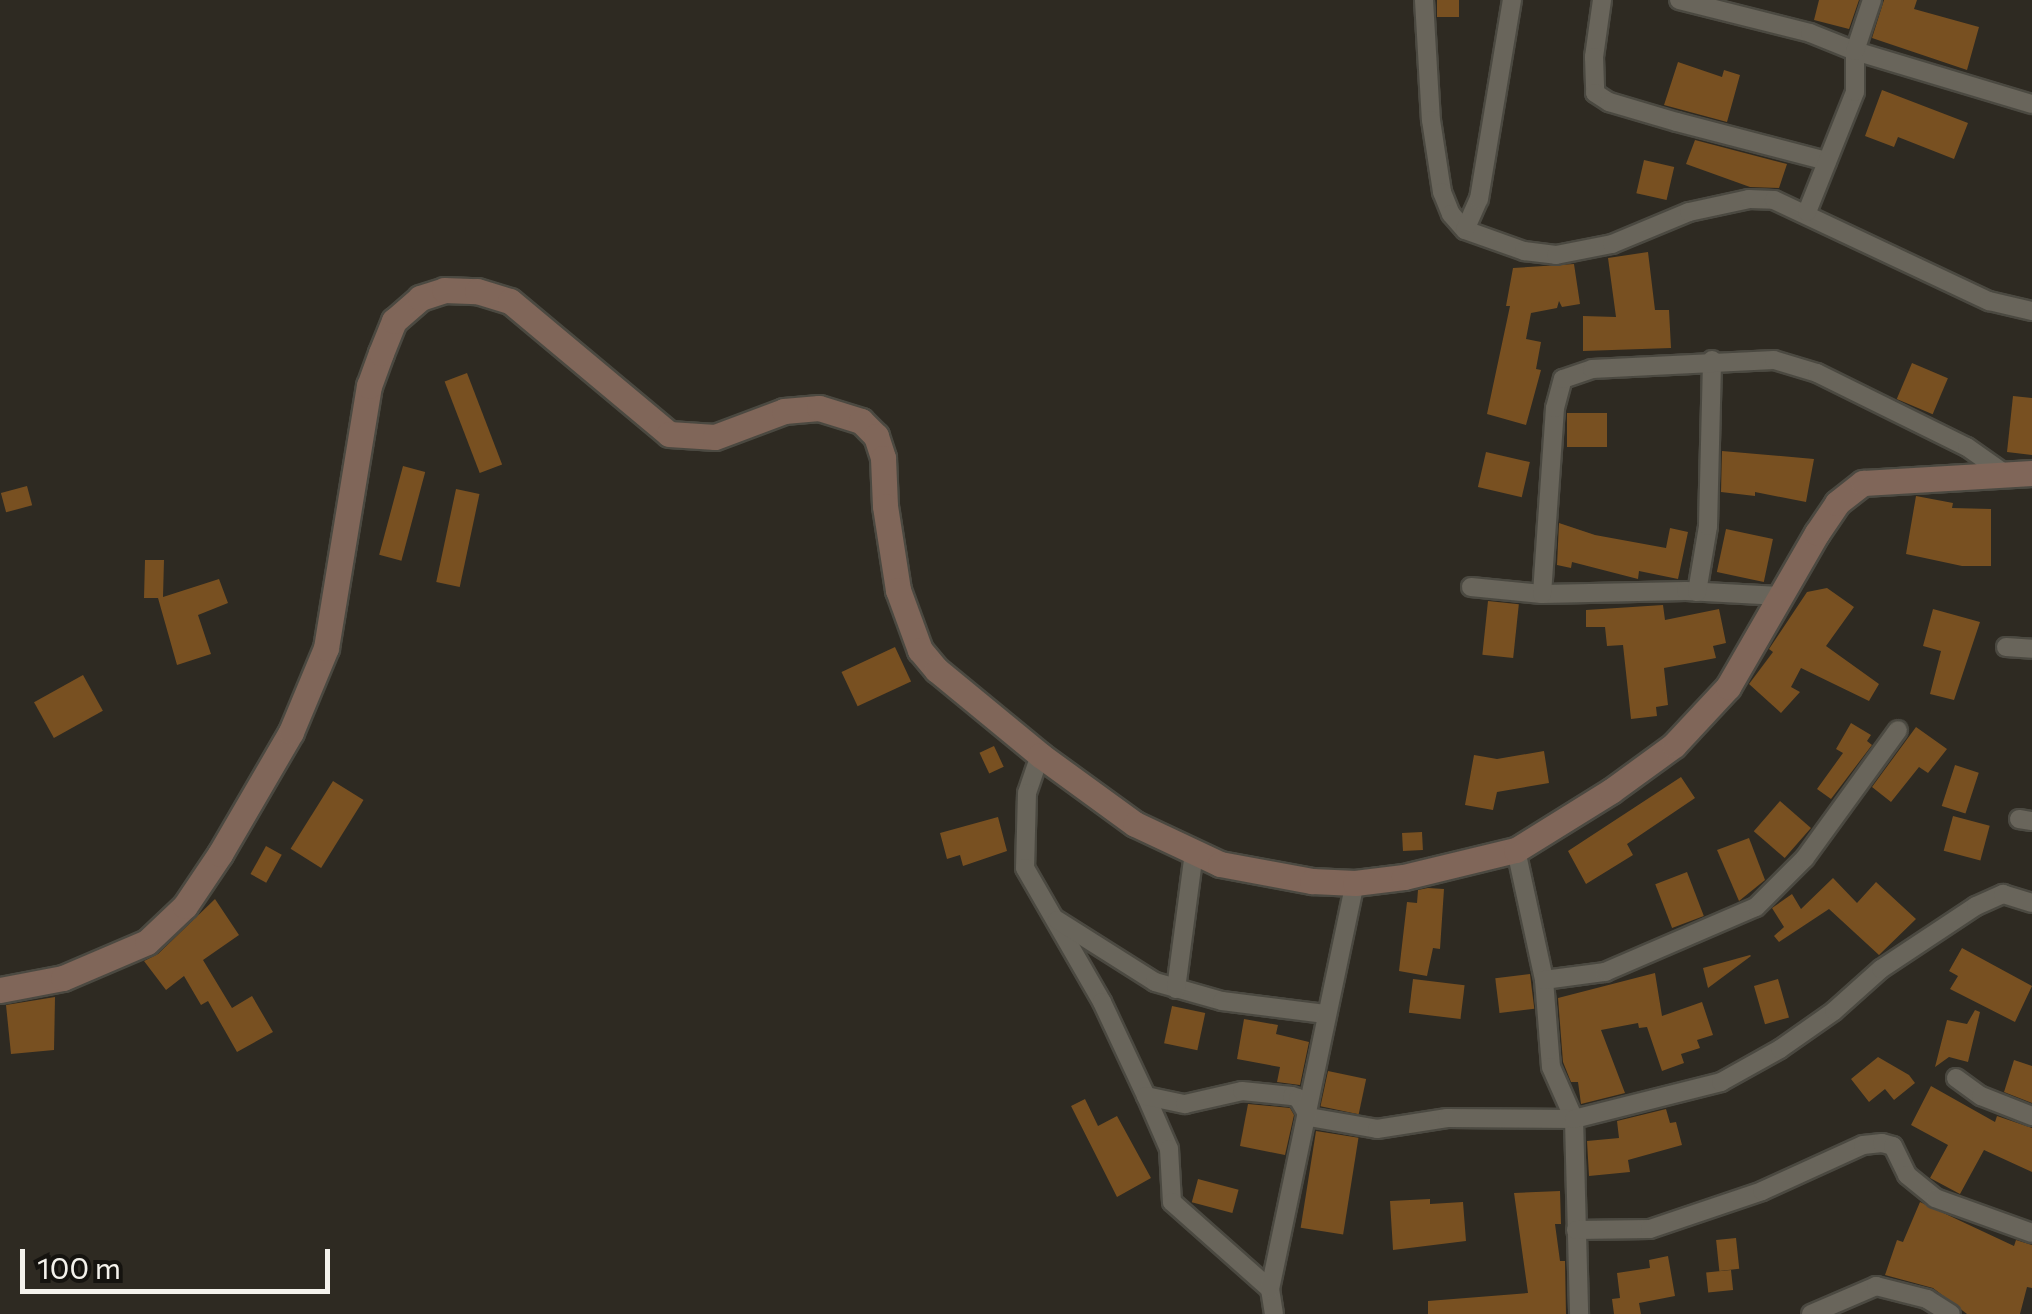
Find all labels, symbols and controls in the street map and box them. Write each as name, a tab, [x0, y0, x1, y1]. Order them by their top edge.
scale bar	[25, 1229, 335, 1291]
text: 100 m	[37, 1248, 121, 1285]

